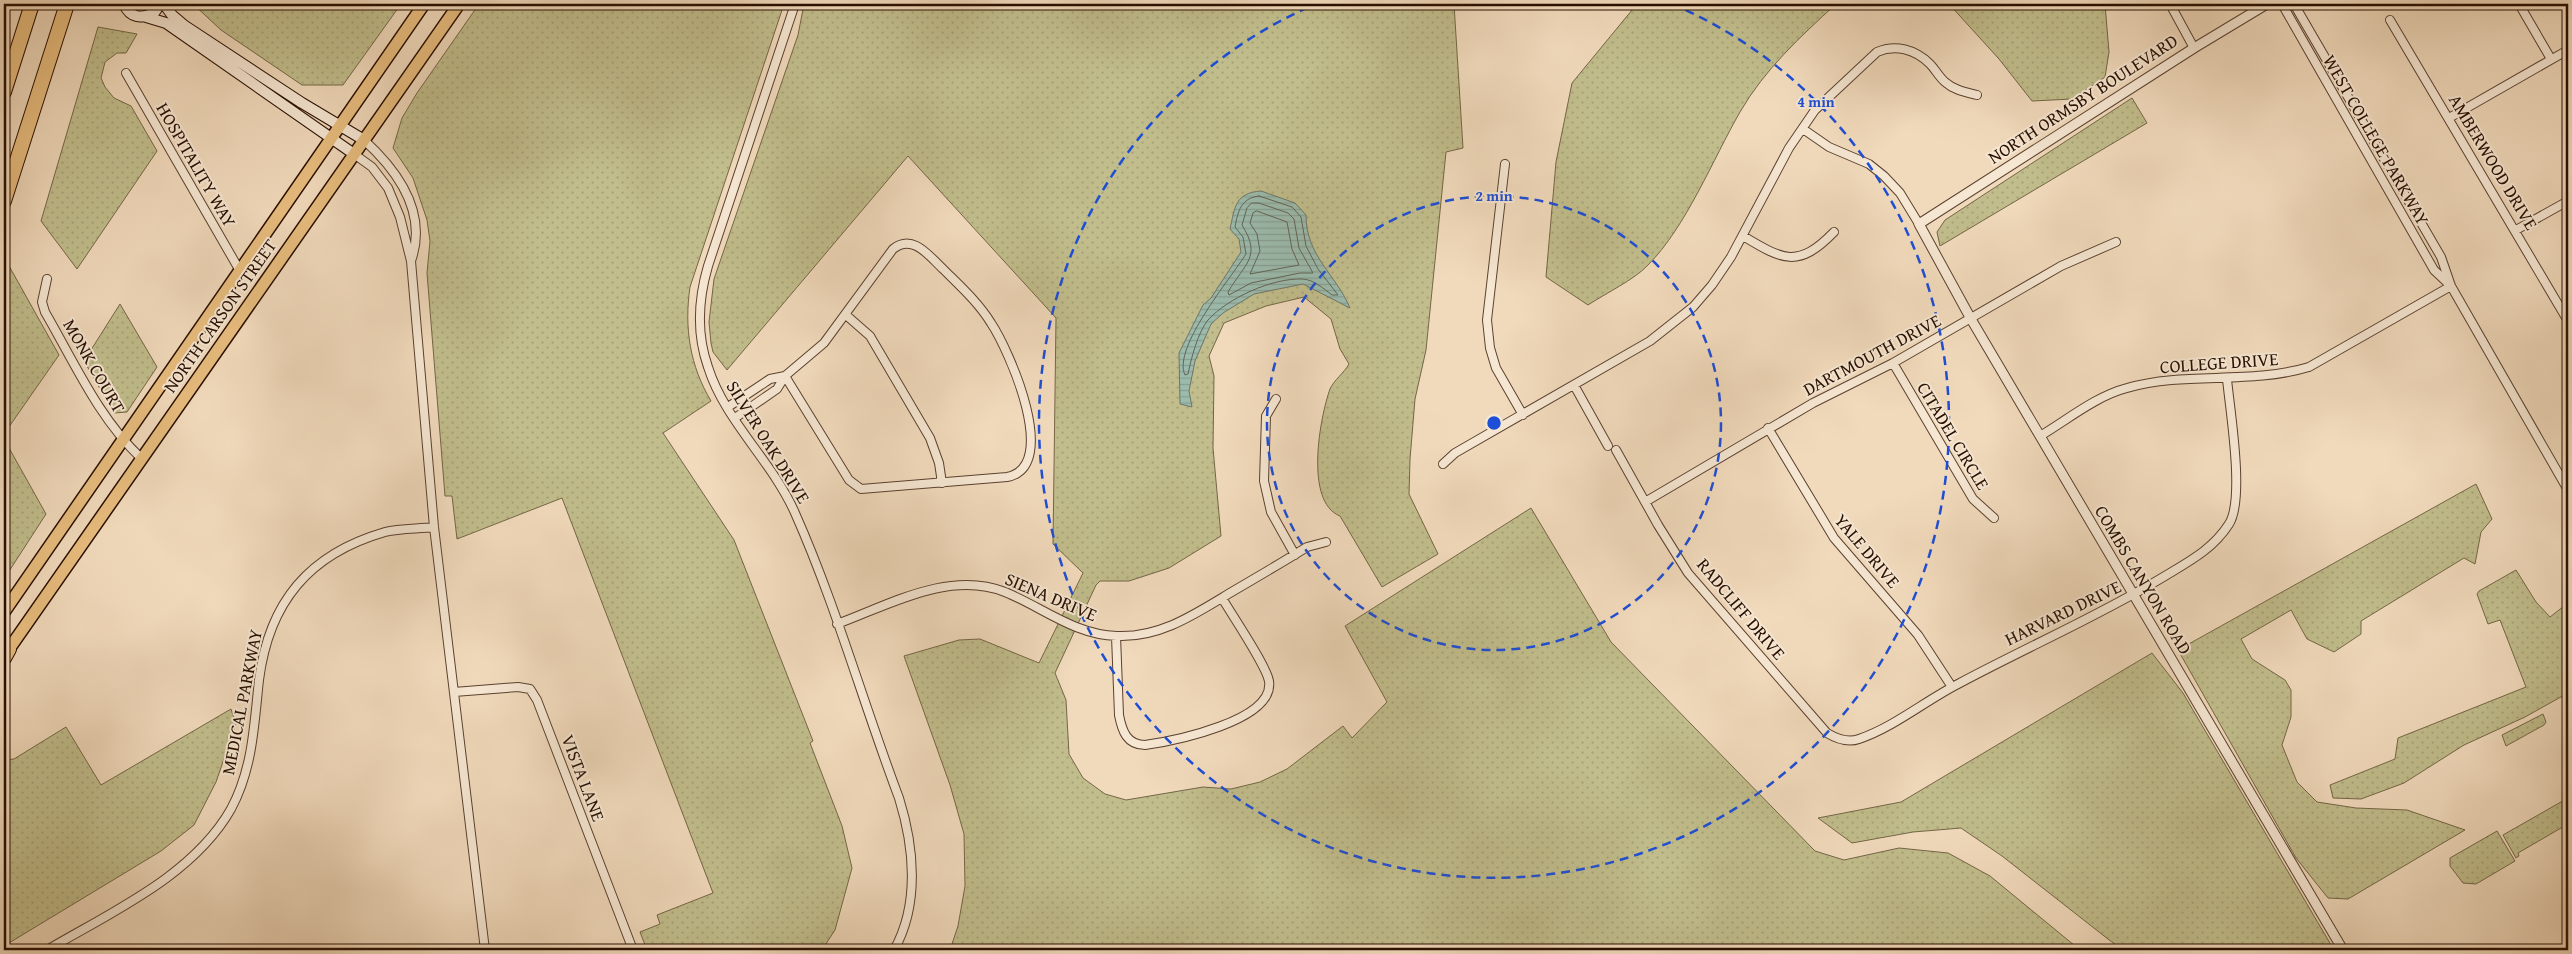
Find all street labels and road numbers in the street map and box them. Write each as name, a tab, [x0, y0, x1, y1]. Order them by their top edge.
street label: NORTH ORMSBY BOULEVARD	[1982, 27, 2183, 170]
street label: WEST COLLEGE PARKWAY	[2317, 49, 2436, 230]
street label: AMBERWOOD DRIVE	[2442, 89, 2545, 235]
street label: HOSPITALITY WAY	[150, 97, 243, 232]
street label: NORTH CARSON STREET	[156, 233, 283, 398]
street label: DARTMOUTH DRIVE	[1798, 307, 1946, 402]
street label: MONK COURT	[57, 314, 132, 418]
street label: COLLEGE DRIVE	[2159, 345, 2279, 380]
street label: SILVER OAK DRIVE	[720, 375, 817, 508]
street label: CITADEL CIRCLE	[1911, 377, 1996, 495]
street label: COMBS CANYON ROAD	[2088, 500, 2199, 660]
street label: YALE DRIVE	[1828, 508, 1907, 594]
street label: RADCLIFF DRIVE	[1691, 552, 1792, 665]
street label: SIENA DRIVE	[1001, 565, 1101, 628]
street label: HARVARD DRIVE	[2000, 573, 2126, 652]
street label: MEDICAL PARKWAY	[214, 627, 269, 777]
street label: VISTA LANE	[555, 731, 612, 825]

